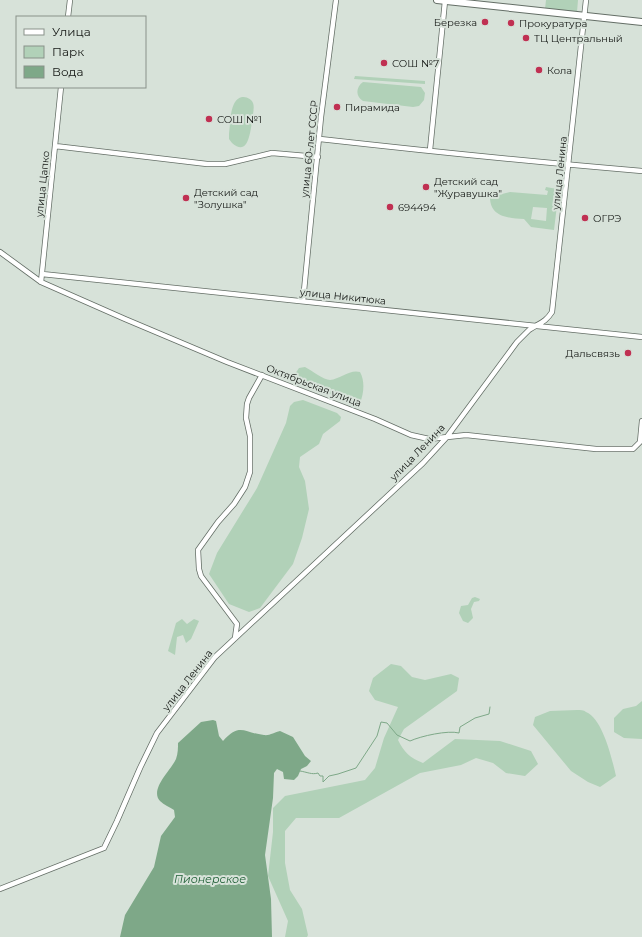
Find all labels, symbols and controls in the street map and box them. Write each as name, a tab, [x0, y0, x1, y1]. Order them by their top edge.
legend	[16, 16, 146, 88]
place label: Березка	[434, 16, 477, 29]
marker: Березка	[480, 17, 490, 27]
place label: Прокуратура	[519, 17, 587, 30]
marker: Прокуратура	[506, 18, 516, 28]
text: Улица	[52, 24, 91, 39]
place label: ТЦ Центральный	[534, 32, 623, 45]
marker: ТЦ Центральный	[521, 33, 531, 43]
text: Парк	[52, 44, 84, 59]
place label: СОШ №7	[392, 57, 439, 70]
marker: СОШ №7	[379, 58, 389, 68]
text: Вода	[52, 64, 83, 79]
place label: Кола	[547, 64, 572, 77]
marker: Кола	[534, 65, 544, 75]
street label: улица 60-лет СССР	[298, 100, 321, 199]
place label: Пирамида	[345, 101, 400, 114]
marker: Пирамида	[332, 102, 342, 112]
place label: СОШ №1	[217, 113, 262, 126]
marker: СОШ №1	[204, 114, 214, 124]
street label: улица Ленина	[549, 136, 570, 212]
street label: улица Цапко	[32, 150, 52, 219]
place label: Детский сад "Журавушка"	[434, 175, 502, 200]
marker: Детский сад "Журавушка"	[421, 182, 431, 192]
place label: Детский сад "Золушка"	[194, 186, 259, 211]
marker: Детский сад "Золушка"	[181, 193, 191, 203]
place label: 694494	[398, 201, 436, 214]
marker: 694494	[385, 202, 395, 212]
place label: ОГРЭ	[593, 212, 621, 225]
marker: ОГРЭ	[580, 213, 590, 223]
street label: улица Никитюка	[298, 285, 387, 307]
place label: Дальсвязь	[566, 347, 620, 360]
marker: Дальсвязь	[623, 348, 633, 358]
street label: Октябрьская улица	[264, 361, 363, 410]
street label: улица Ленина	[386, 421, 448, 484]
street label: улица Ленина	[159, 647, 215, 714]
water label: Пионерское	[174, 872, 246, 886]

